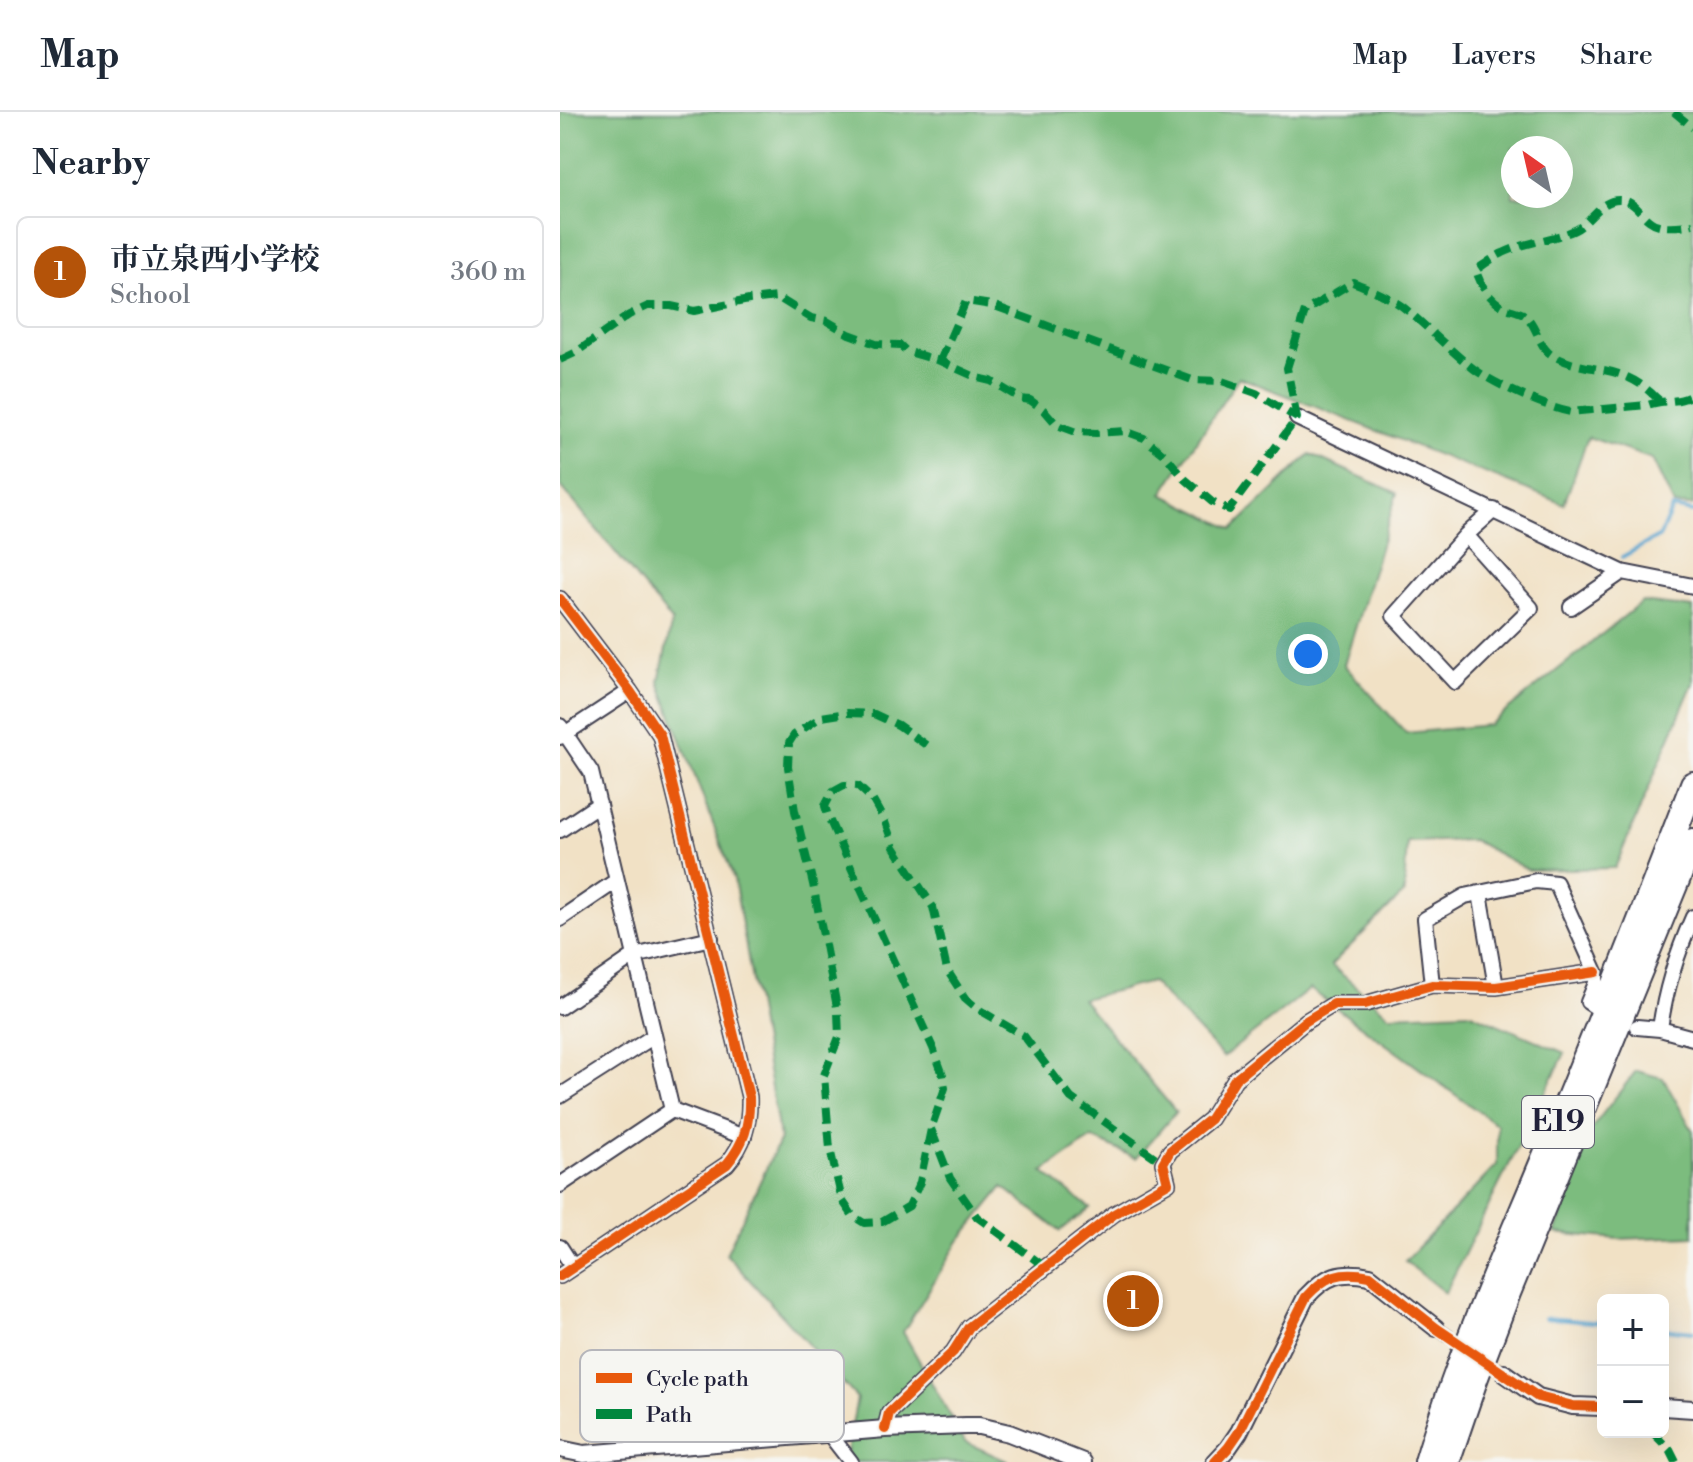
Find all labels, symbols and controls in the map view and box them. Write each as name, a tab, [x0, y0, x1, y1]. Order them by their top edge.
text: Map	[40, 32, 120, 79]
text: Map	[1353, 38, 1408, 73]
text: Layers	[1452, 38, 1536, 73]
text: Share	[1580, 38, 1653, 73]
north arrow	[1501, 136, 1573, 208]
text: Nearby	[32, 143, 150, 185]
text: 市立泉西小学校	[110, 241, 320, 279]
text: 1	[54, 256, 66, 288]
text: 360 m	[451, 256, 526, 288]
text: School	[110, 279, 190, 311]
your location	[1288, 634, 1328, 674]
road number: E19	[1522, 1096, 1594, 1148]
pin: 1	[1107, 1271, 1159, 1331]
map controls	[1597, 1294, 1669, 1438]
button: +	[1597, 1294, 1669, 1366]
legend	[580, 1350, 844, 1442]
text: Cycle path	[646, 1366, 749, 1393]
button: −	[1597, 1366, 1669, 1438]
text: Path	[646, 1402, 692, 1429]

